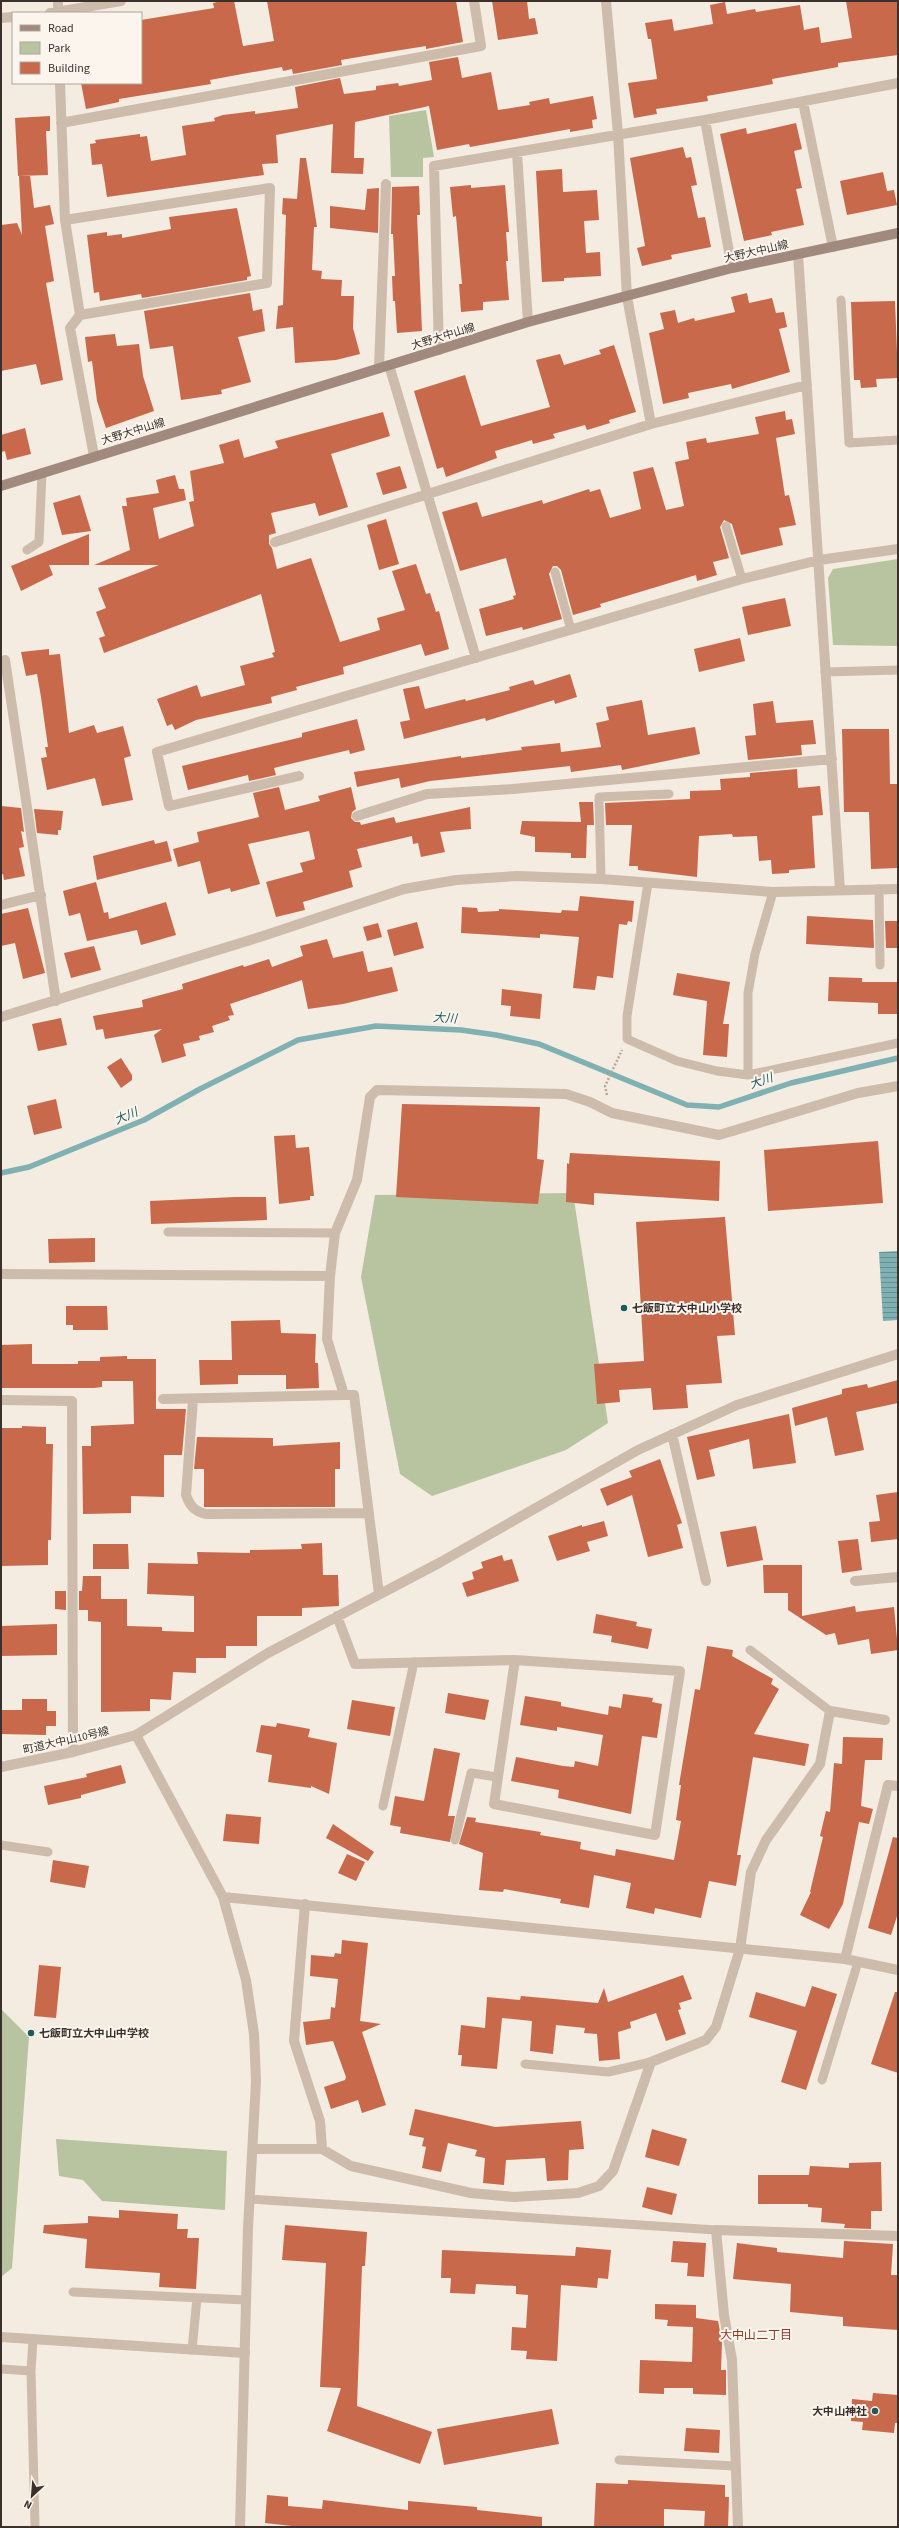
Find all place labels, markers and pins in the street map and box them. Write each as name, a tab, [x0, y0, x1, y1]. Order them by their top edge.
place label: 七飯町立大中山小学校	[632, 1301, 742, 1316]
marker: 七飯町立大中山小学校	[619, 1303, 629, 1313]
place label: 七飯町立大中山中学校	[39, 2026, 149, 2041]
marker: 七飯町立大中山中学校	[26, 2028, 36, 2038]
place label: 大中山神社	[812, 2404, 867, 2419]
marker: 大中山神社	[870, 2406, 880, 2416]

